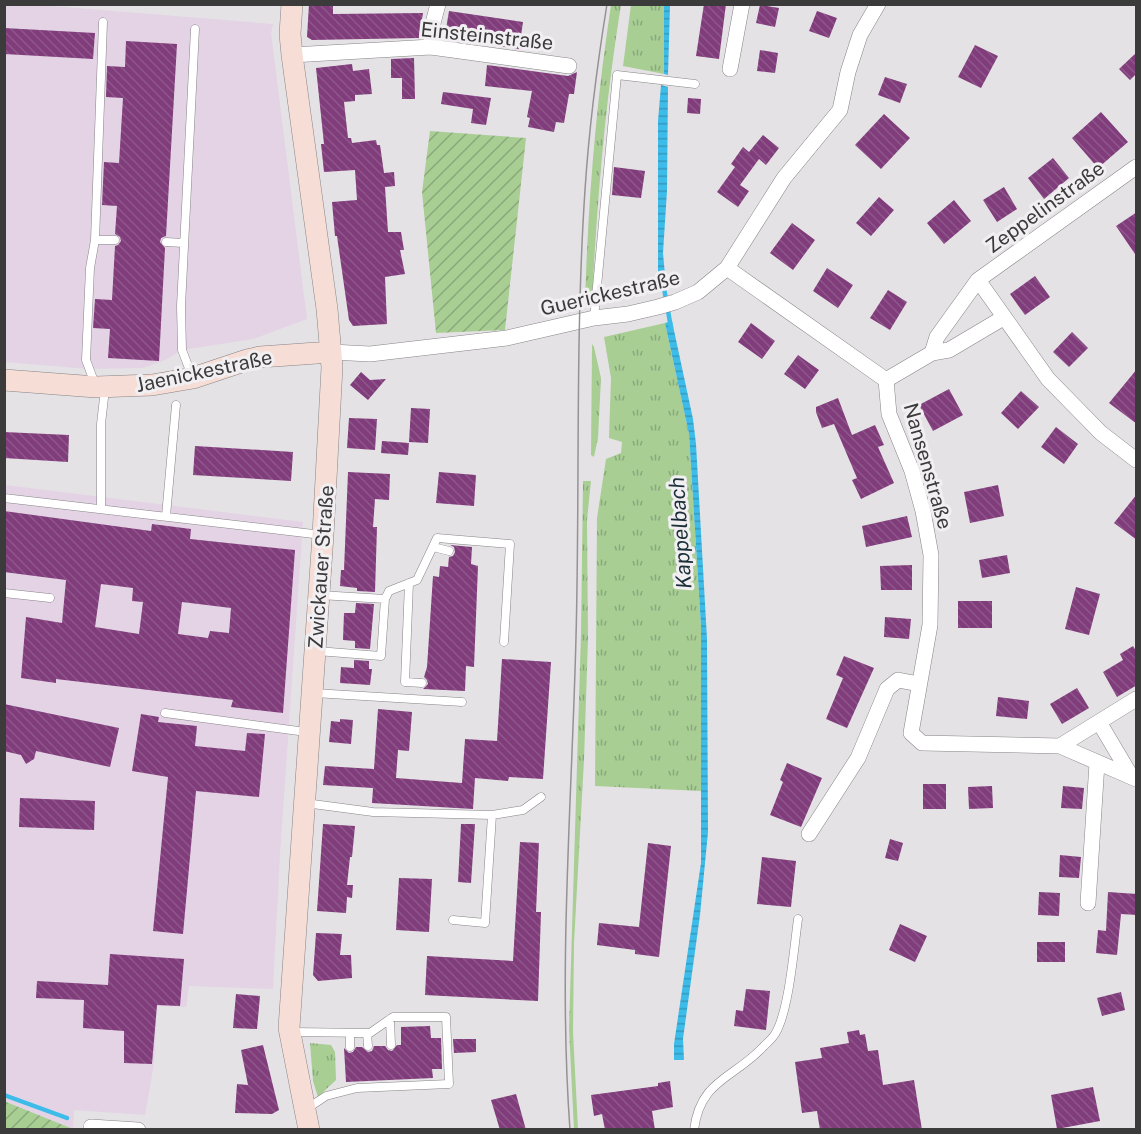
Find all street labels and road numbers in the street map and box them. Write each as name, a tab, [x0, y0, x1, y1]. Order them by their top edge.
street label: Einsteinstraße	[419, 17, 555, 55]
street label: Zeppelinstraße	[981, 156, 1109, 258]
street label: Guerickestraße	[538, 265, 682, 321]
street label: Jaenickestraße	[134, 345, 274, 397]
street label: Nansenstraße	[899, 400, 957, 532]
street label: Zwickauer Straße	[303, 484, 339, 650]

